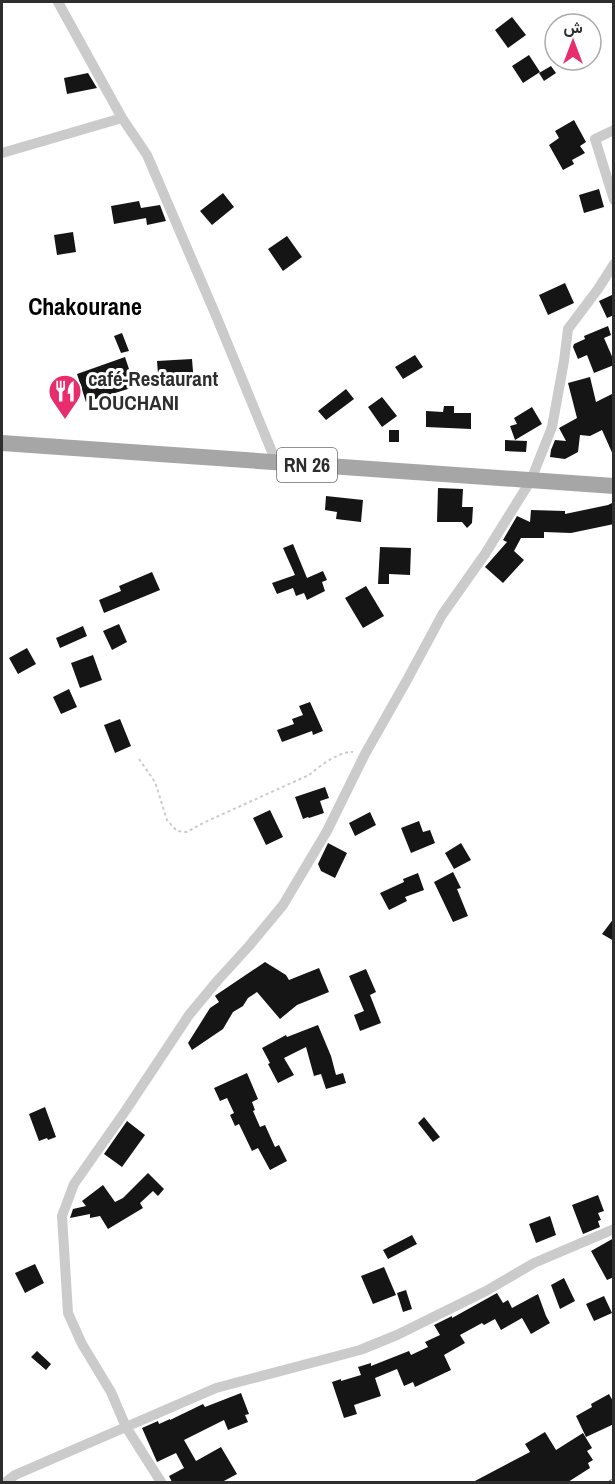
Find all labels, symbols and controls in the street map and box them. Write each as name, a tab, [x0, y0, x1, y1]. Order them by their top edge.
north arrow	[543, 12, 603, 72]
text: ش	[563, 16, 583, 38]
district label: Chakourane	[28, 290, 142, 322]
place label: café-Restaurant LOUCHANI	[88, 364, 218, 417]
restaurant icon: café-Restaurant LOUCHANI	[47, 373, 83, 420]
road number: RN 26	[277, 448, 337, 482]

